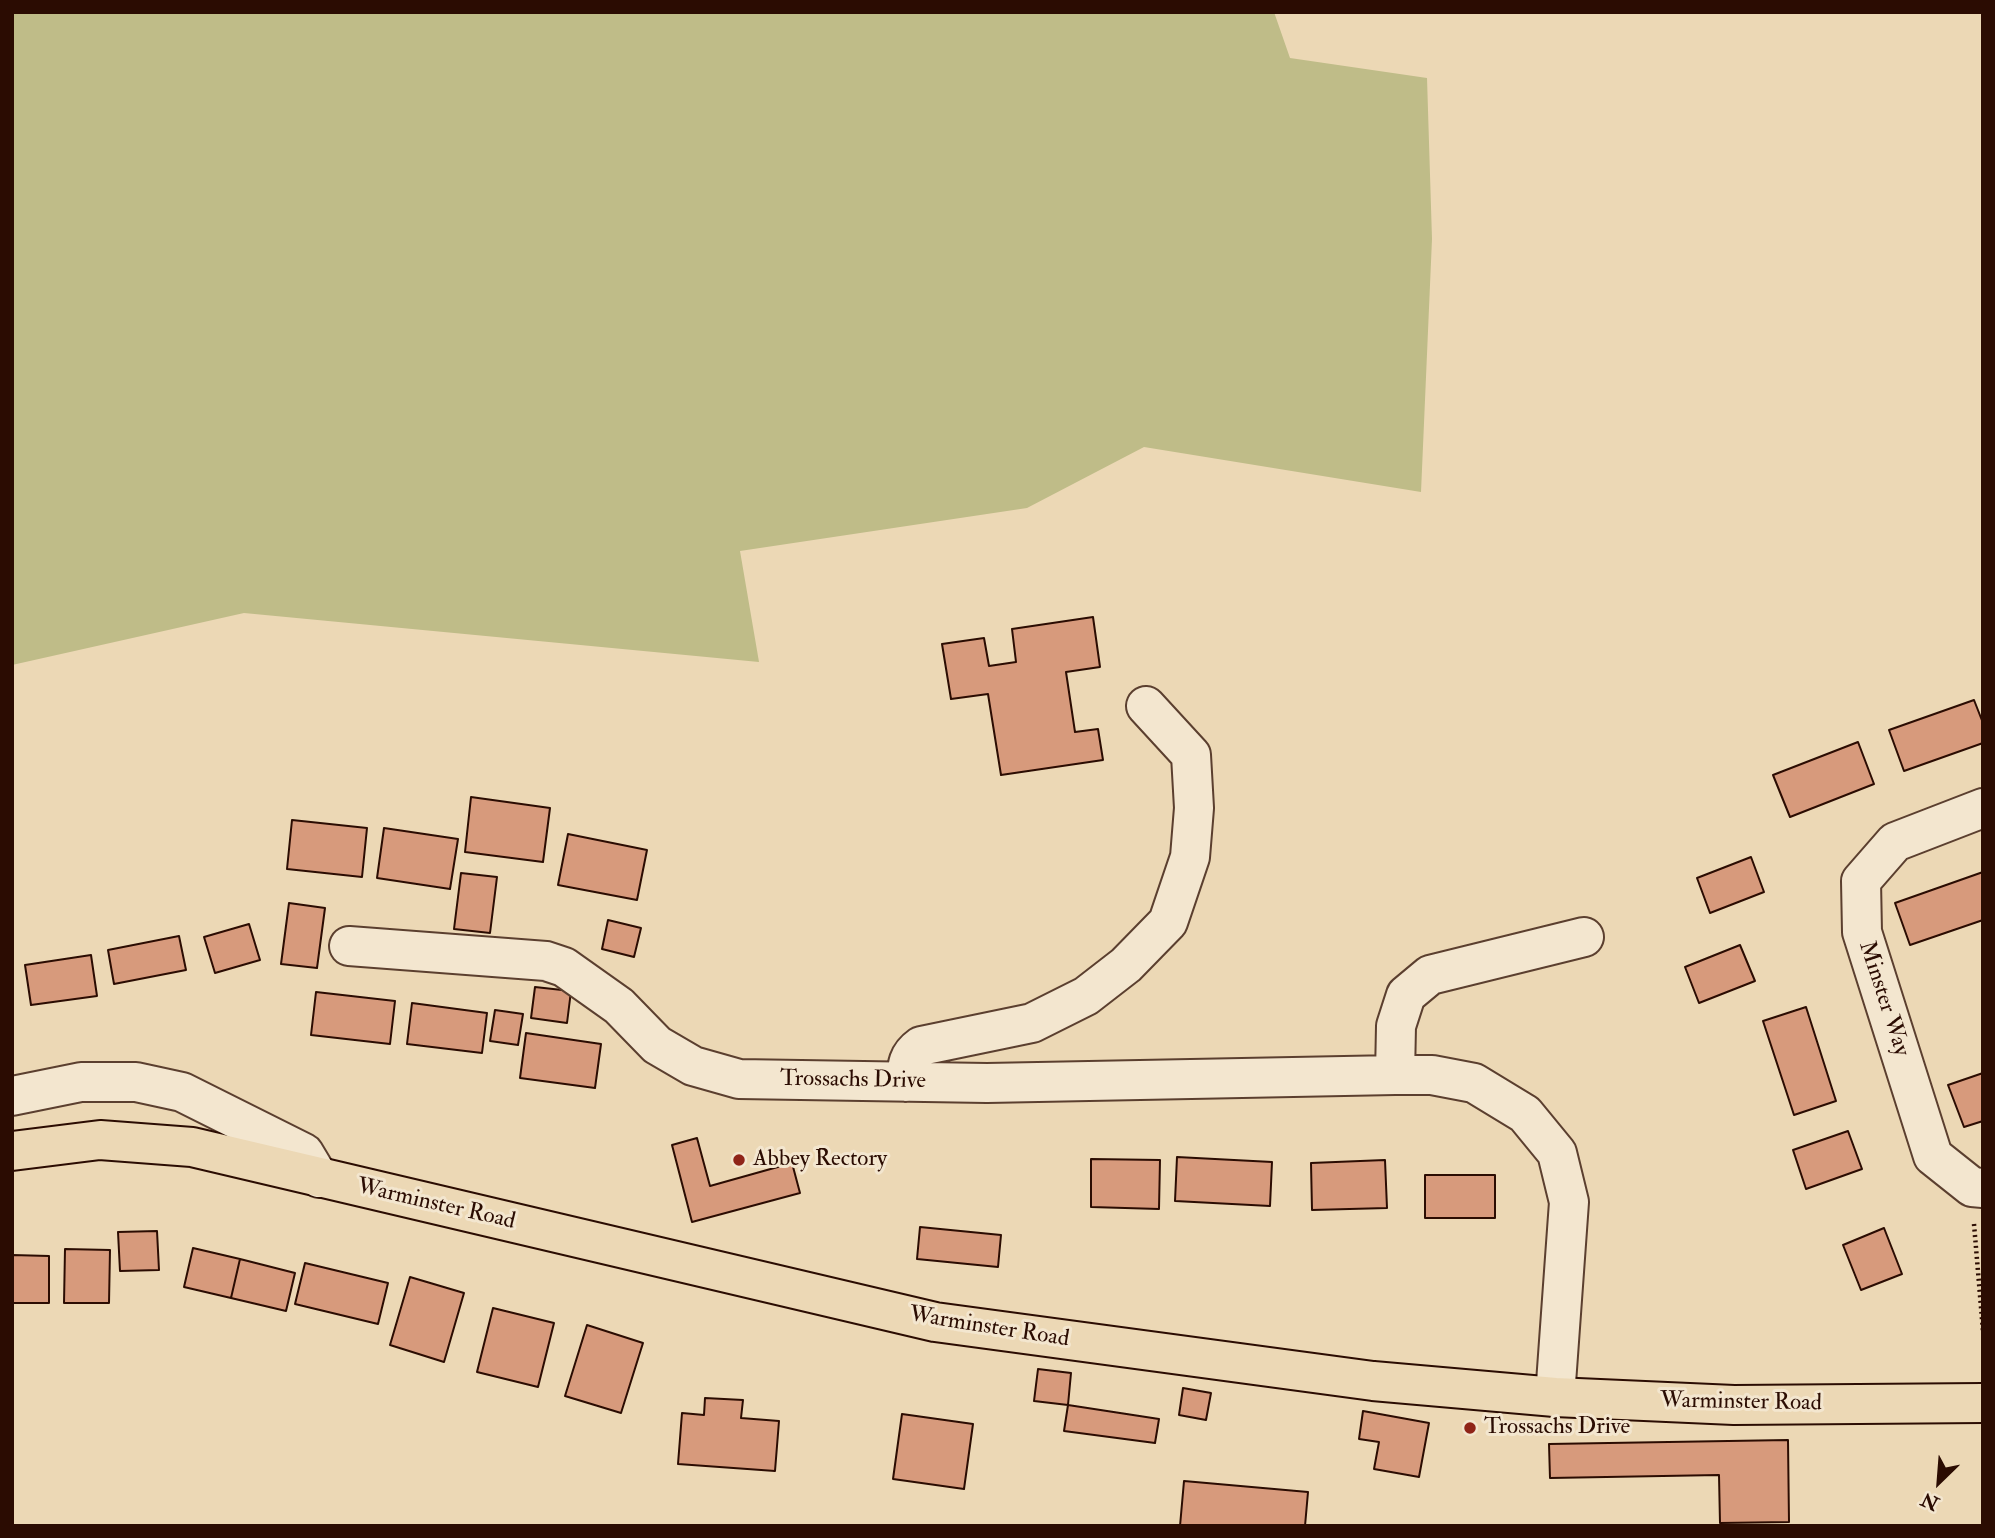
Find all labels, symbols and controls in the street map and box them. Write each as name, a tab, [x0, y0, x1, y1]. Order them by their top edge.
street label: Minster Way	[1851, 938, 1915, 1060]
street label: Trossachs Drive	[780, 1066, 926, 1096]
place label: Abbey Rectory	[753, 1146, 887, 1174]
marker: Abbey Rectory	[731, 1152, 747, 1168]
street label: Warminster Road	[354, 1173, 518, 1237]
street label: Warminster Road	[907, 1302, 1071, 1354]
street label: Warminster Road	[1660, 1388, 1822, 1418]
place label: Trossachs Drive	[1484, 1414, 1630, 1442]
marker: Trossachs Drive	[1462, 1420, 1478, 1436]
north arrow	[1904, 1447, 1974, 1517]
text: N	[1917, 1487, 1943, 1516]

